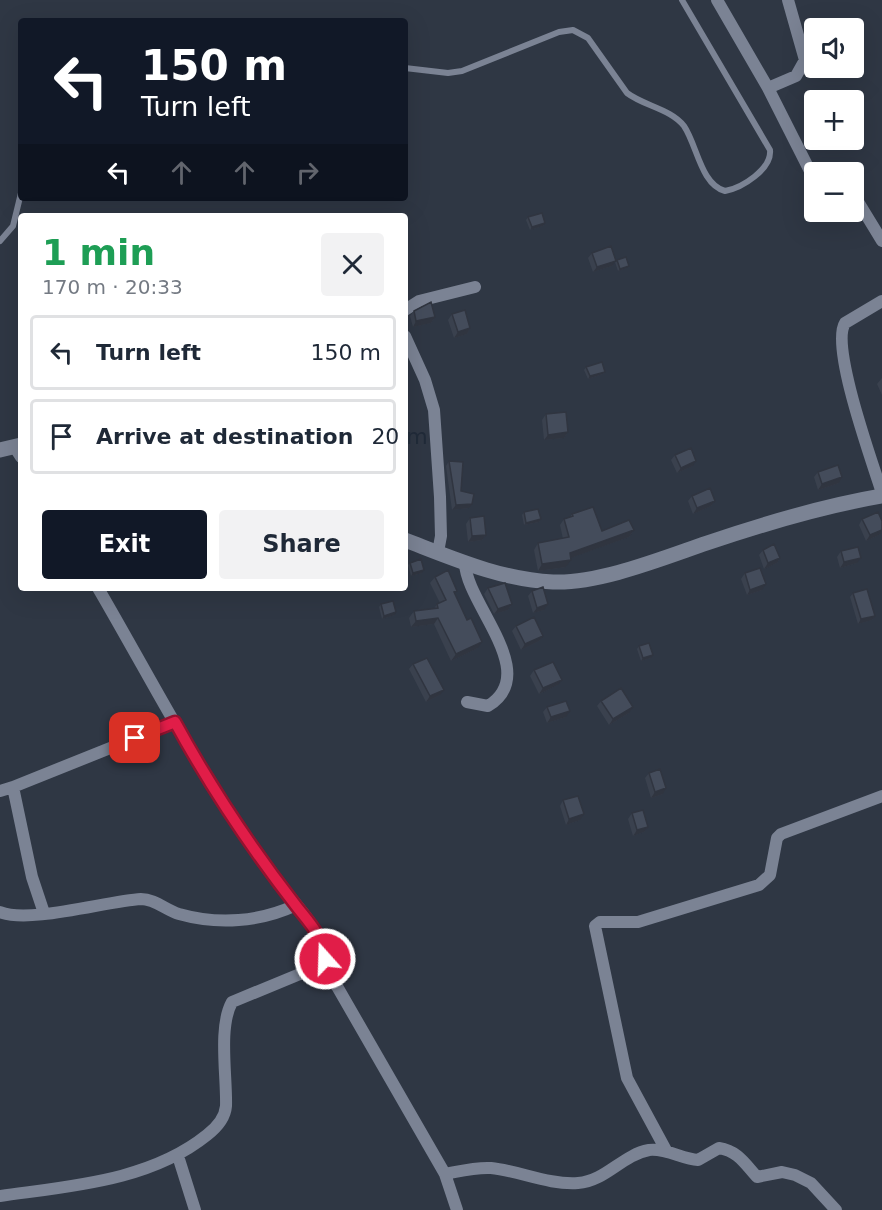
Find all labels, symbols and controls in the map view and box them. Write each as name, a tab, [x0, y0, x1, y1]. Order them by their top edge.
map controls	[804, 18, 864, 222]
button: sound	[804, 18, 864, 78]
text: 150 m	[141, 41, 287, 90]
icon: left	[42, 42, 120, 120]
button: +	[804, 90, 864, 150]
text: Turn left	[141, 91, 251, 122]
icon: left	[102, 156, 135, 189]
icon: ahead	[165, 156, 198, 189]
icon: ahead	[228, 156, 261, 189]
icon: right	[291, 156, 324, 189]
button: −	[804, 162, 864, 222]
text: 1 min	[42, 232, 155, 273]
button: close	[321, 233, 384, 296]
text: 170 m · 20:33	[42, 275, 183, 299]
icon: left	[45, 336, 78, 369]
text: Turn left	[96, 340, 201, 365]
text: 150 m	[311, 340, 381, 365]
icon: arrive	[45, 420, 78, 453]
text: Arrive at destination	[96, 424, 353, 449]
text: 20 m	[371, 424, 428, 449]
button: Exit	[42, 510, 207, 579]
button: Share	[219, 510, 384, 579]
pin	[109, 712, 160, 763]
icon: arrive	[118, 721, 151, 754]
position arrow	[293, 927, 357, 991]

